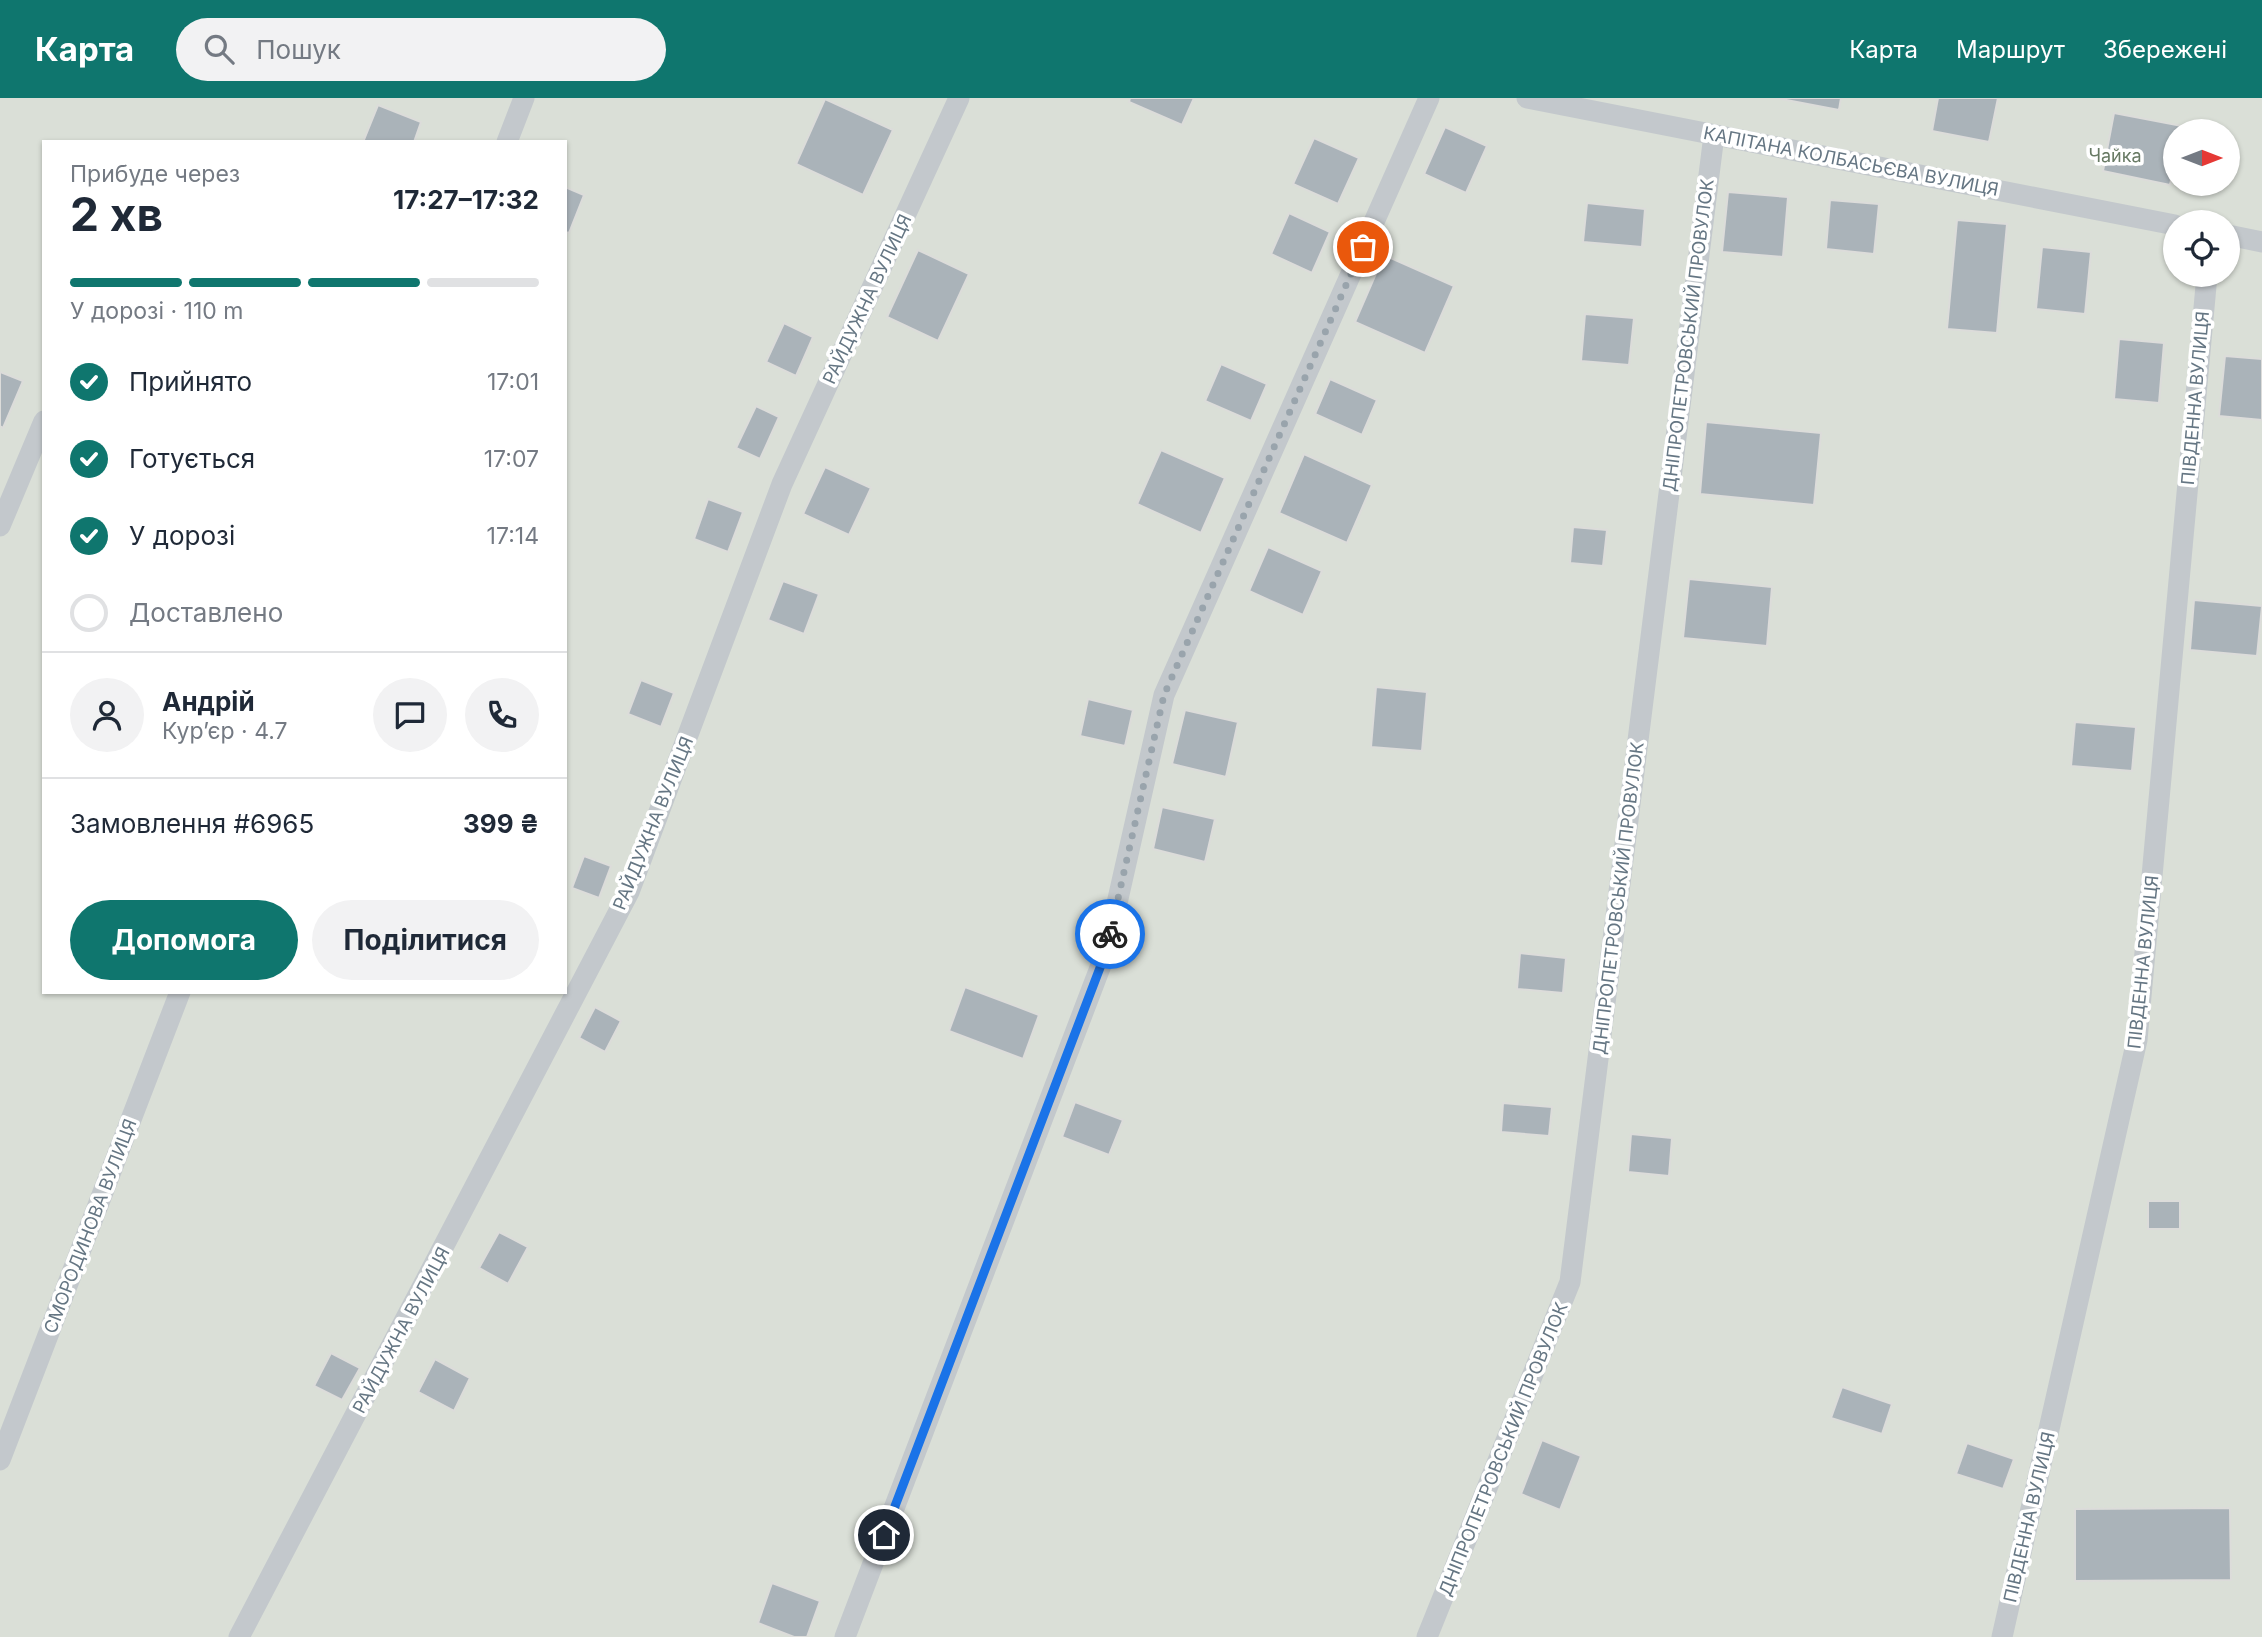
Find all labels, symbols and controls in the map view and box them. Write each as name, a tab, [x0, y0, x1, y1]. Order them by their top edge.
search box	[176, 18, 666, 81]
text: Карта	[35, 29, 134, 69]
icon: search	[200, 30, 238, 68]
text: Пошук	[256, 34, 341, 65]
text: Карта	[1849, 35, 1918, 64]
text: Маршрут	[1956, 35, 2065, 64]
text: Збережені	[2103, 35, 2227, 64]
north arrow	[2163, 119, 2240, 196]
map controls	[2163, 119, 2240, 287]
street label: КАПІТАНА КОЛБАСЬЄВА ВУЛИЦЯ	[1702, 122, 2000, 200]
park label: Чайка	[2088, 145, 2142, 166]
text: Прибуде через	[70, 160, 240, 188]
street label: ДНІПРОПЕТРОВСЬКИЙ ПРОВУЛОК	[1657, 177, 1718, 492]
text: 17:27–17:32	[393, 184, 539, 215]
text: 2 хв	[70, 186, 163, 242]
street label: РАЙДУЖНА ВУЛИЦЯ	[817, 210, 916, 387]
button: locate	[2163, 210, 2240, 287]
pin	[1333, 217, 1393, 277]
icon: bag	[1344, 228, 1382, 266]
text: У дорозі · 110 m	[70, 297, 243, 325]
street label: ПІВДЕННА ВУЛИЦЯ	[2177, 310, 2213, 486]
icon: check	[70, 363, 108, 401]
text: Прийнято	[129, 366, 252, 397]
text: 17:01	[487, 368, 539, 396]
icon: check	[70, 440, 108, 478]
text: Готується	[129, 443, 255, 474]
text: 17:07	[484, 445, 539, 473]
icon: check	[70, 517, 108, 555]
text: У дорозі	[129, 520, 235, 551]
text: 17:14	[487, 522, 539, 550]
text: Доставлено	[129, 597, 283, 628]
button: person	[70, 678, 144, 752]
button: chat	[373, 678, 447, 752]
button: phone	[465, 678, 539, 752]
text: Андрій	[162, 686, 255, 717]
text: Кур’єр · 4.7	[162, 717, 288, 745]
street label: РАЙДУЖНА ВУЛИЦЯ	[608, 733, 697, 913]
street label: ДНІПРОПЕТРОВСЬКИЙ ПРОВУЛОК	[1587, 740, 1648, 1055]
text: Замовлення #6965	[70, 808, 314, 839]
text: 399 ₴	[463, 808, 539, 839]
street label: ПІВДЕННА ВУЛИЦЯ	[2123, 874, 2163, 1050]
courier	[1075, 899, 1145, 969]
button: Допомога	[70, 900, 298, 980]
button: Поділитися	[312, 900, 539, 980]
icon: bike	[1091, 915, 1129, 953]
street label: СМОРОДИНОВА ВУЛИЦЯ	[39, 1116, 141, 1336]
street label: РАЙДУЖНА ВУЛИЦЯ	[347, 1243, 454, 1417]
street label: ДНІПРОПЕТРОВСЬКИЙ ПРОВУЛОК	[1433, 1299, 1572, 1599]
street label: ПІВДЕННА ВУЛИЦЯ	[1999, 1430, 2059, 1604]
pin	[854, 1505, 914, 1565]
icon: home	[865, 1516, 903, 1554]

